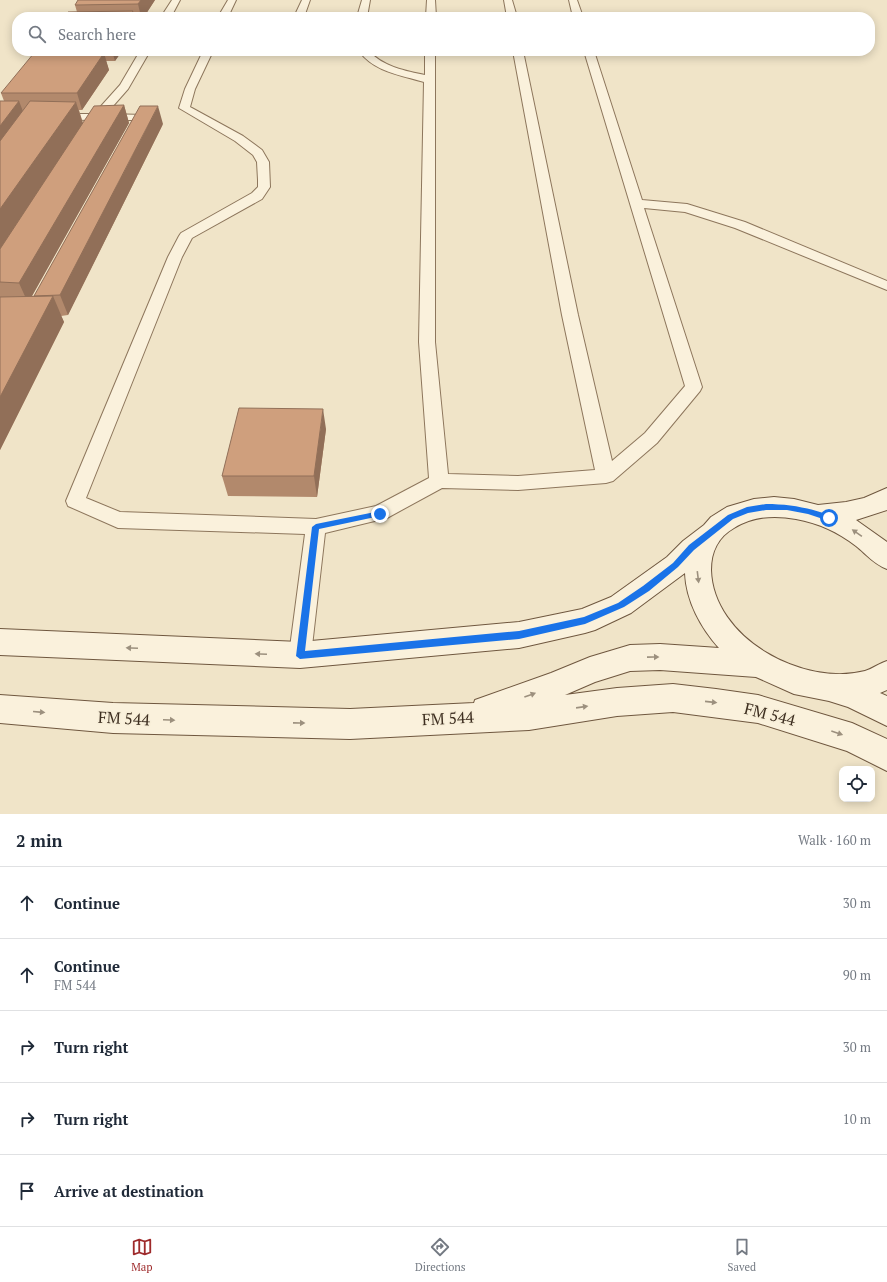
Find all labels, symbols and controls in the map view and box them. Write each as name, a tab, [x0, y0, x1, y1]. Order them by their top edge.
search box	[12, 12, 875, 56]
icon: search	[26, 23, 48, 45]
text: Search here	[58, 24, 136, 44]
route end	[371, 505, 389, 523]
route start	[820, 509, 838, 527]
one-way arrow	[852, 529, 863, 537]
one-way arrow	[695, 571, 702, 583]
one-way arrow	[126, 644, 138, 651]
one-way arrow	[255, 650, 267, 657]
one-way arrow	[647, 654, 660, 660]
one-way arrow	[524, 691, 536, 697]
street label: FM 544	[742, 697, 798, 731]
one-way arrow	[705, 699, 717, 705]
one-way arrow	[576, 704, 588, 710]
street label: FM 544	[97, 706, 151, 730]
street label: FM 544	[421, 706, 475, 730]
one-way arrow	[33, 709, 45, 715]
one-way arrow	[163, 716, 175, 723]
one-way arrow	[293, 720, 306, 726]
one-way arrow	[831, 730, 843, 736]
map controls	[839, 766, 875, 802]
button: locate	[839, 766, 875, 802]
text: 2 min	[16, 829, 63, 852]
text: Walk · 160 m	[798, 831, 871, 849]
icon: ahead	[16, 892, 38, 914]
text: Continue	[54, 893, 120, 913]
text: 30 m	[843, 894, 871, 912]
text: Continue	[54, 956, 120, 976]
icon: ahead	[16, 964, 38, 986]
text: 90 m	[843, 966, 871, 984]
text: FM 544	[54, 976, 96, 994]
icon: right	[16, 1036, 38, 1058]
text: Turn right	[54, 1037, 129, 1057]
text: 30 m	[843, 1038, 871, 1056]
icon: right	[16, 1108, 38, 1130]
text: Turn right	[54, 1109, 129, 1129]
text: 10 m	[843, 1110, 871, 1128]
icon: arrive	[16, 1180, 38, 1202]
text: Arrive at destination	[54, 1181, 204, 1201]
tab: Map	[131, 1236, 153, 1274]
tab: Directions	[415, 1236, 466, 1274]
tab: Saved	[728, 1236, 756, 1274]

